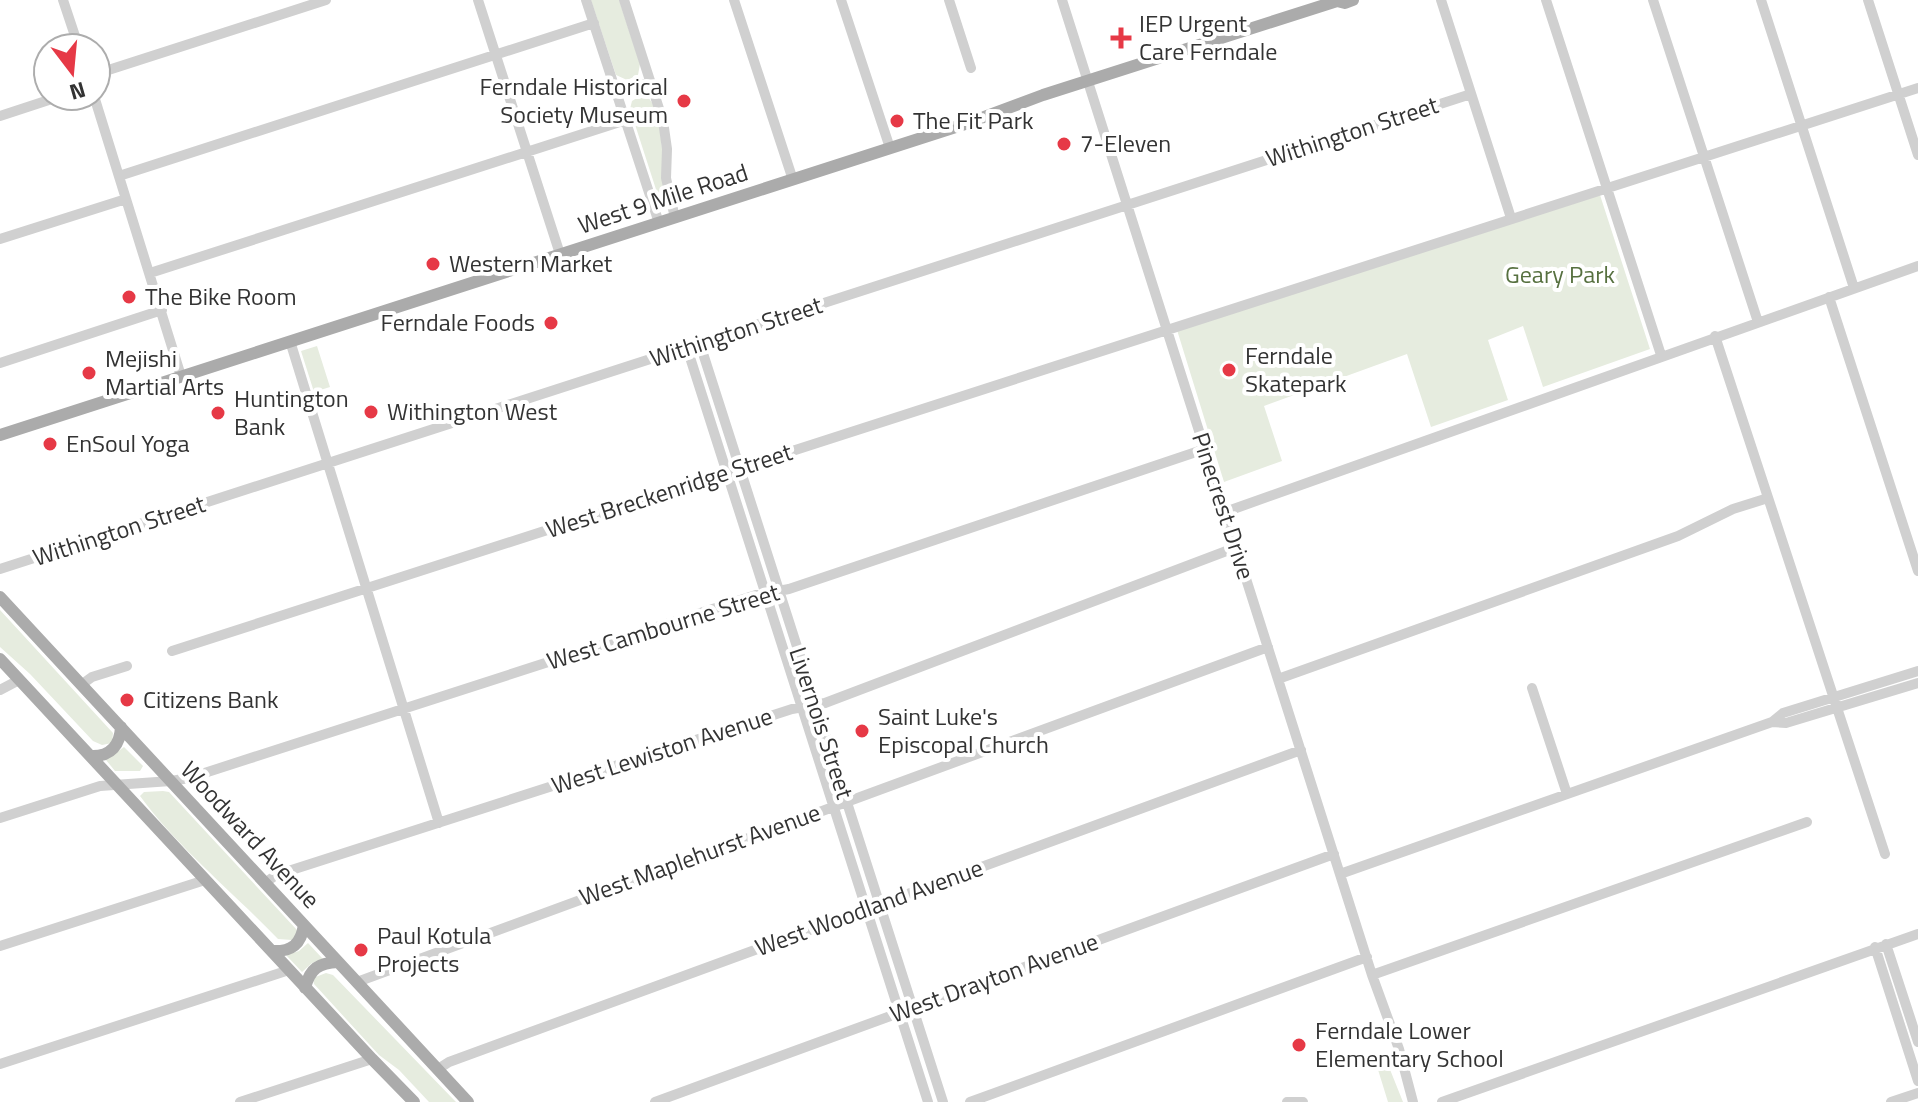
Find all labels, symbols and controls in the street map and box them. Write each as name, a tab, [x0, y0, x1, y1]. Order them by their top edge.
place label: IEP Urgent Care Ferndale	[1139, 5, 1277, 69]
marker: IEP Urgent Care Ferndale	[1110, 27, 1132, 49]
north arrow	[32, 32, 112, 112]
place label: Ferndale Historical Society Museum	[480, 68, 668, 132]
text: N	[65, 73, 90, 110]
street label: Withington Street	[1261, 86, 1443, 176]
marker: Ferndale Historical Society Museum	[675, 92, 693, 110]
place label: The Fit Park	[913, 102, 1034, 138]
marker: The Fit Park	[888, 112, 906, 130]
place label: 7-Eleven	[1080, 125, 1171, 161]
marker: 7-Eleven	[1055, 135, 1073, 153]
street label: West 9 Mile Road	[573, 154, 752, 242]
place label: Western Market	[449, 245, 613, 281]
marker: Western Market	[424, 255, 442, 273]
park label: Geary Park	[1505, 256, 1616, 292]
place label: The Bike Room	[145, 278, 297, 314]
street label: Withington Street	[645, 286, 827, 376]
marker: The Bike Room	[120, 288, 138, 306]
place label: Ferndale Foods	[380, 304, 535, 340]
marker: Ferndale Foods	[542, 314, 560, 332]
place label: Ferndale Skatepark	[1245, 337, 1347, 401]
place label: Mejishi Martial Arts	[105, 340, 224, 404]
marker: Ferndale Skatepark	[1220, 361, 1238, 379]
marker: Mejishi Martial Arts	[80, 364, 98, 382]
place label: Huntington Bank	[234, 380, 349, 444]
place label: Withington West	[387, 393, 558, 429]
marker: Withington West	[362, 403, 380, 421]
marker: Huntington Bank	[209, 404, 227, 422]
place label: EnSoul Yoga	[66, 425, 190, 461]
street label: Pinecrest Drive	[1183, 428, 1265, 584]
street label: West Breckenridge Street	[541, 433, 797, 547]
marker: EnSoul Yoga	[41, 435, 59, 453]
street label: Withington Street	[28, 485, 210, 575]
street label: West Cambourne Street	[542, 573, 784, 679]
street label: Livernois Street	[780, 642, 864, 804]
place label: Citizens Bank	[143, 681, 279, 717]
marker: Citizens Bank	[118, 691, 136, 709]
street label: West Lewiston Avenue	[547, 697, 777, 803]
place label: Saint Luke's Episcopal Church	[878, 698, 1049, 762]
marker: Saint Luke's Episcopal Church	[853, 722, 871, 740]
street label: Woodward Avenue	[173, 753, 329, 916]
street label: West Maplehurst Avenue	[574, 794, 825, 914]
street label: West Woodland Avenue	[750, 849, 988, 965]
place label: Paul Kotula Projects	[377, 917, 491, 981]
street label: West Drayton Avenue	[884, 923, 1103, 1031]
marker: Paul Kotula Projects	[352, 941, 370, 959]
place label: Ferndale Lower Elementary School	[1315, 1012, 1504, 1076]
marker: Ferndale Lower Elementary School	[1290, 1036, 1308, 1054]

